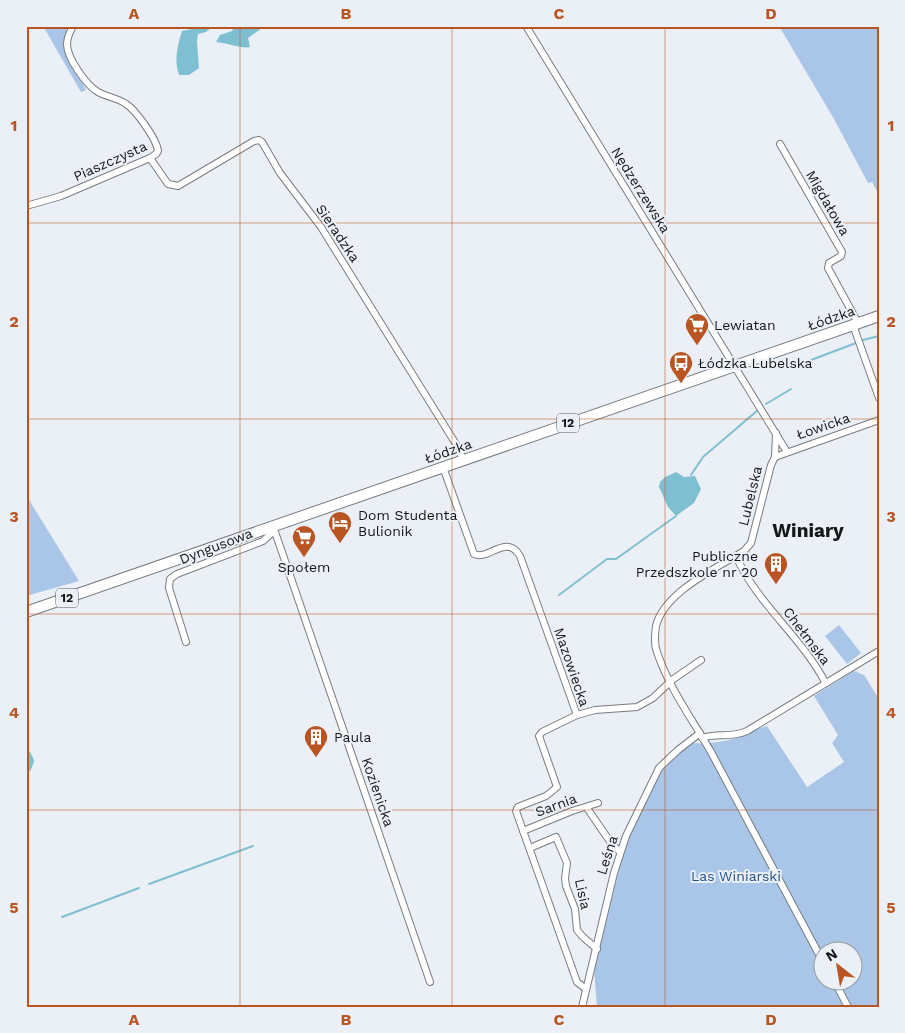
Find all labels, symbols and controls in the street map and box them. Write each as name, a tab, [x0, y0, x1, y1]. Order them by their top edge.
text: A	[129, 4, 140, 23]
text: B	[341, 4, 352, 23]
text: C	[554, 4, 565, 23]
text: D	[765, 4, 777, 23]
text: 1	[11, 116, 17, 135]
text: 1	[888, 116, 894, 135]
street label: Piaszczysta	[71, 138, 149, 184]
street label: Nędzerzewska	[608, 144, 674, 236]
street label: Migdałowa	[803, 168, 853, 239]
street label: Sieradzka	[313, 201, 363, 265]
street label: Łódzka	[805, 302, 857, 334]
text: 2	[9, 312, 19, 331]
supermarket icon: Lewiatan	[684, 312, 710, 346]
text: 2	[886, 312, 896, 331]
place label: Lewiatan	[714, 317, 776, 333]
bus stop icon: Łódzka Lubelska	[668, 350, 694, 384]
place label: Łódzka Lubelska	[698, 355, 813, 371]
street label: Łowicka	[794, 409, 852, 443]
road number: 12	[557, 413, 579, 432]
street label: Łódzka	[422, 435, 474, 467]
street label: Lubelska	[735, 464, 765, 528]
text: 3	[9, 507, 19, 526]
place label: Dom Studenta Bulionik	[358, 507, 457, 539]
text: 3	[886, 507, 896, 526]
hotel icon: Dom Studenta Bulionik	[327, 510, 353, 544]
district label: Winiary	[772, 519, 844, 542]
supermarket icon: Społem	[291, 524, 317, 558]
street label: Dyngusowa	[177, 525, 255, 567]
place label: Publiczne Przedszkole nr 20	[636, 548, 758, 580]
building icon: Publiczne Przedszkole nr 20	[763, 551, 789, 585]
place label: Społem	[278, 559, 330, 575]
road number: 12	[56, 588, 78, 608]
street label: Chełmska	[780, 604, 834, 668]
street label: Mazowiecka	[551, 625, 593, 709]
text: 4	[9, 703, 19, 722]
text: 4	[886, 703, 896, 722]
building icon: Paula	[303, 724, 329, 758]
place label: Paula	[334, 729, 371, 745]
street label: Kozienicka	[359, 755, 397, 829]
street label: Sarnia	[533, 790, 579, 820]
street label: Leśna	[593, 833, 621, 877]
park label: Las Winiarski	[691, 868, 781, 884]
street label: Lisia	[572, 877, 594, 911]
text: 5	[9, 898, 19, 917]
text: 5	[886, 898, 896, 917]
north arrow	[812, 940, 862, 990]
text: N	[823, 945, 840, 964]
text: A	[129, 1010, 140, 1029]
text: B	[341, 1010, 352, 1029]
text: C	[554, 1010, 565, 1029]
text: D	[765, 1010, 777, 1029]

